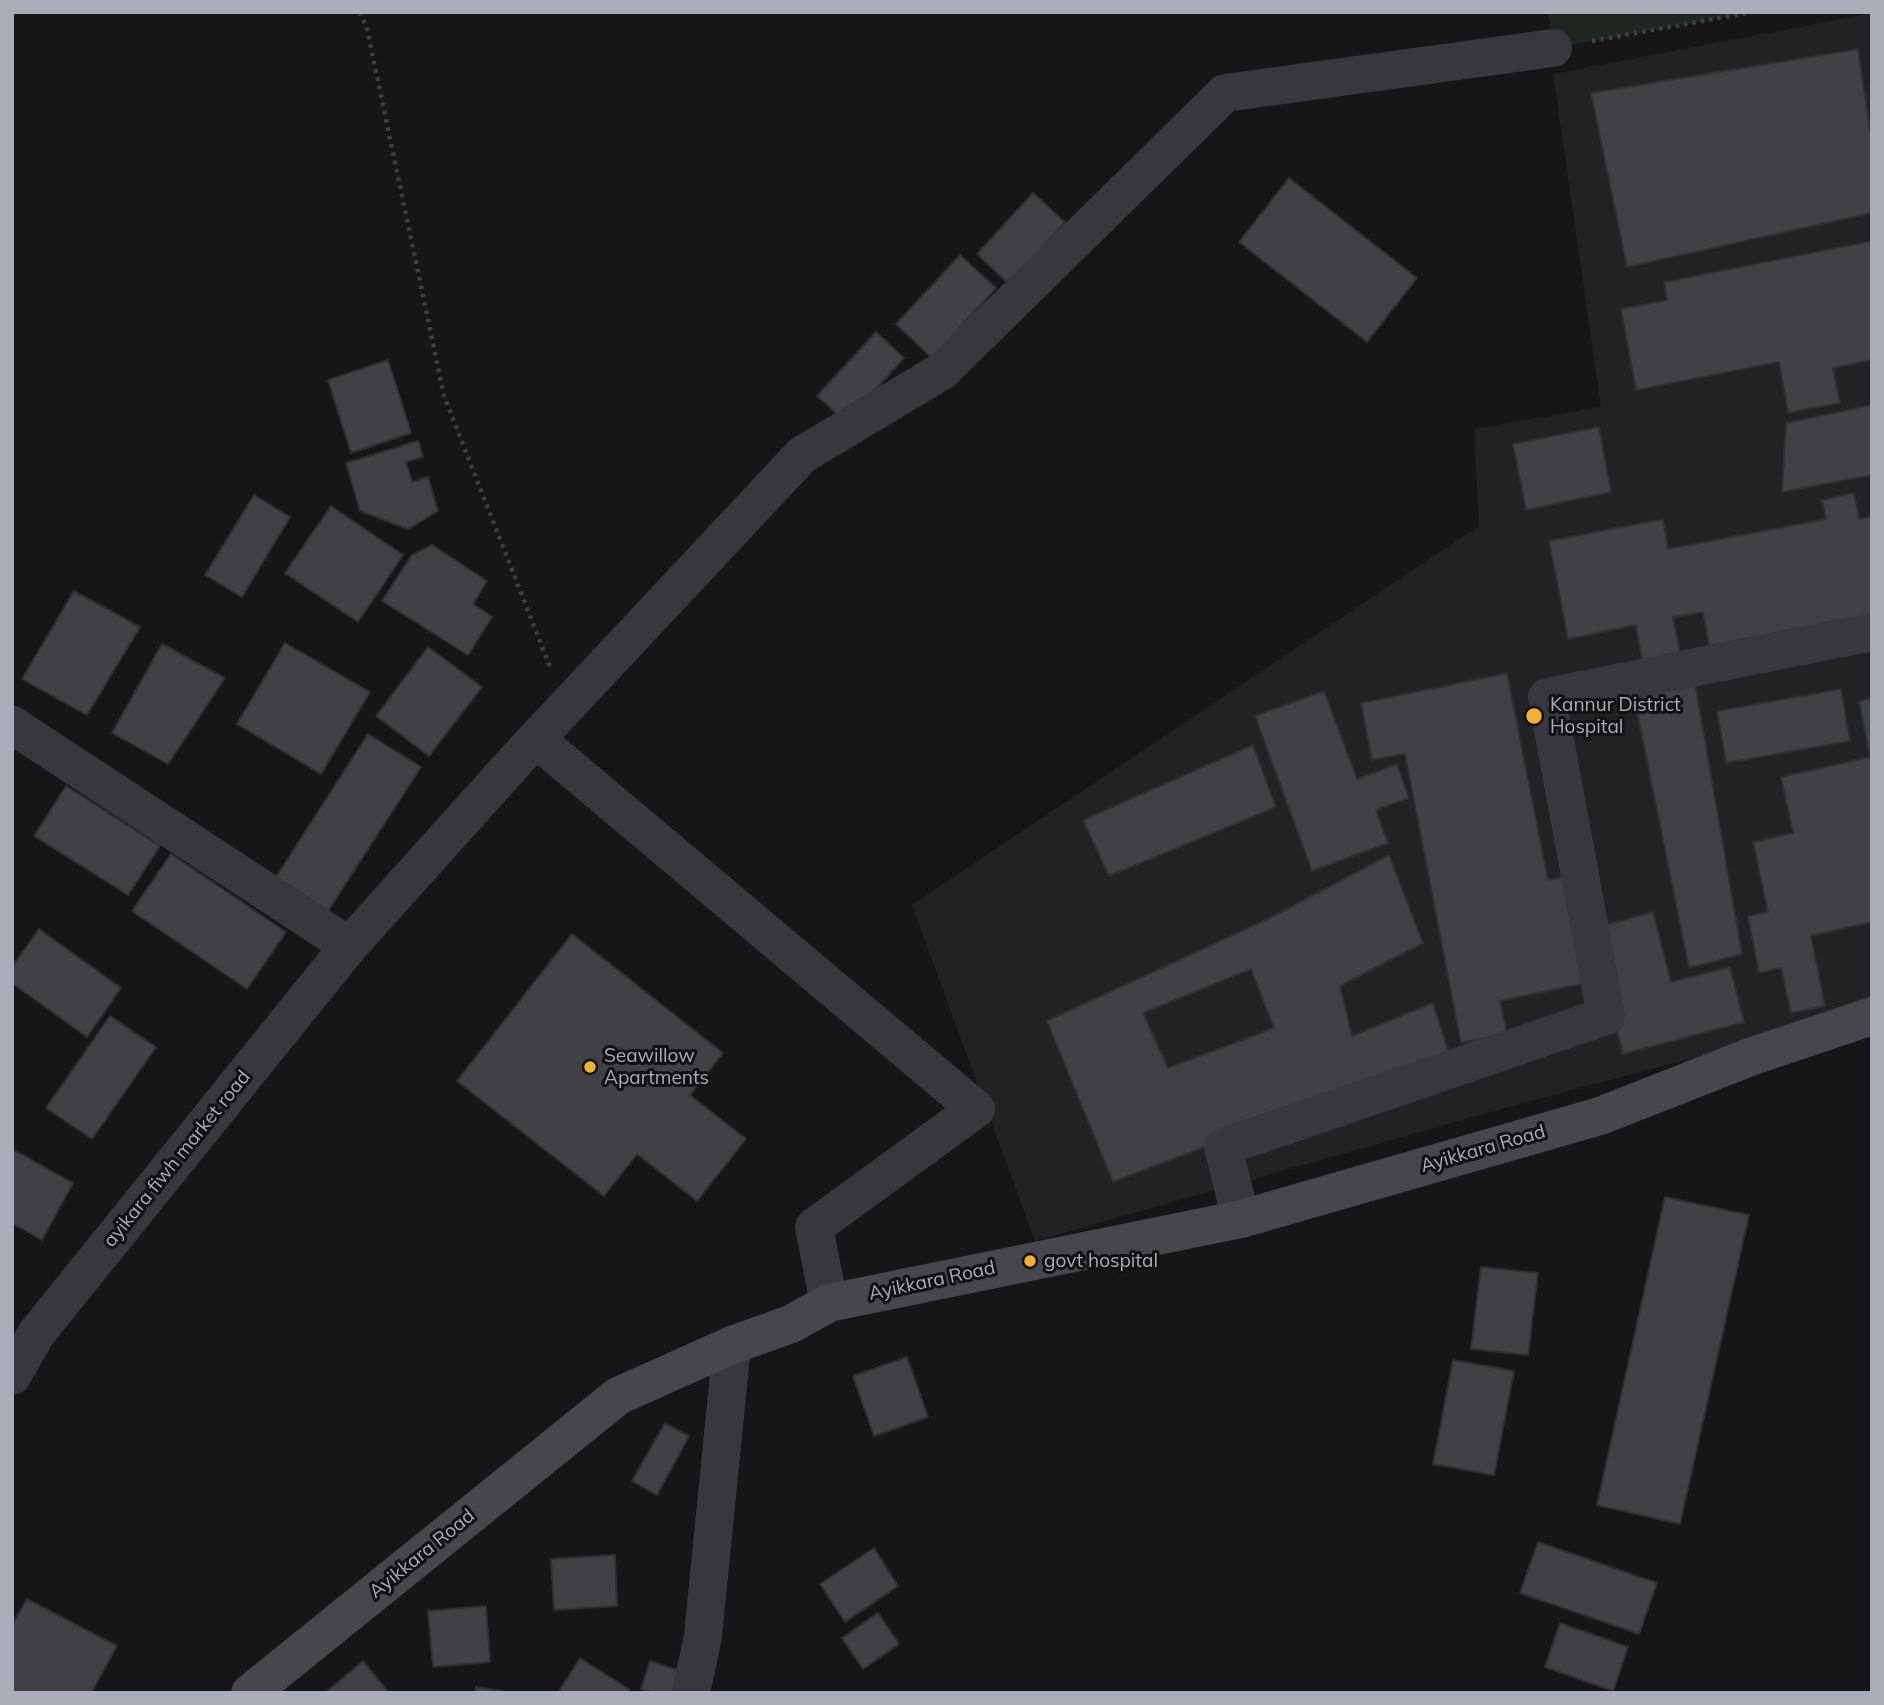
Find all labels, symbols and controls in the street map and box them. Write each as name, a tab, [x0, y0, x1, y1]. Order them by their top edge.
place label: Kannur District Hospital	[1550, 694, 1681, 738]
marker: Kannur District Hospital	[1524, 706, 1544, 726]
place label: Seawillow Apartments	[604, 1045, 709, 1089]
marker: Seawillow Apartments	[582, 1059, 598, 1075]
street label: ayikara fiwh market road	[99, 1066, 255, 1252]
street label: Ayikkara Road	[1418, 1120, 1548, 1178]
place label: govt hospital	[1044, 1250, 1158, 1272]
marker: govt hospital	[1022, 1253, 1038, 1269]
street label: Ayikkara Road	[867, 1256, 997, 1306]
street label: Ayikkara Road	[365, 1505, 479, 1603]

